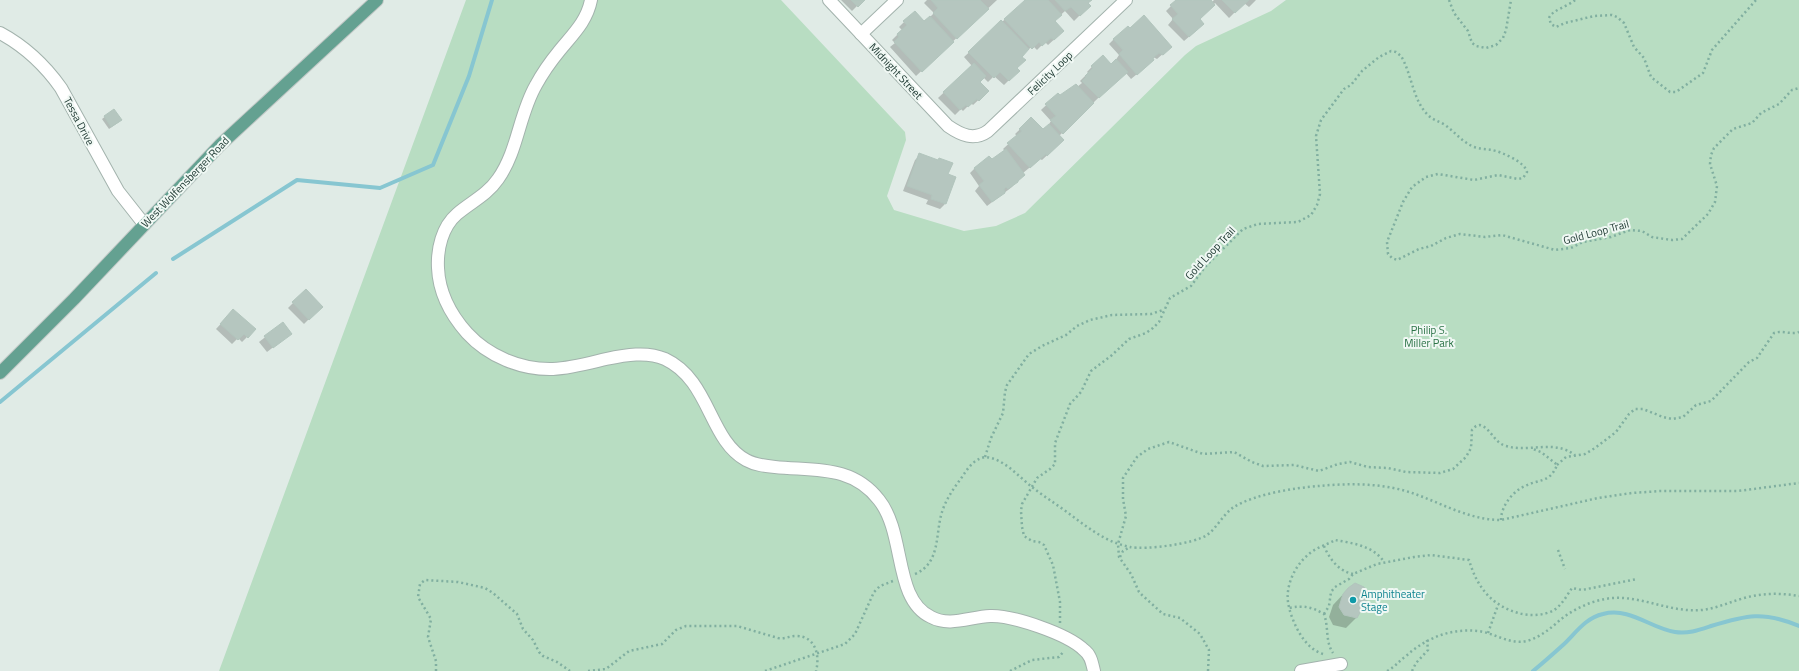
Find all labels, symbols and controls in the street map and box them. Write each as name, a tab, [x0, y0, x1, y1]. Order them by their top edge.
street label: Midnight Street	[866, 39, 926, 103]
street label: Felicity Loop	[1024, 47, 1076, 99]
street label: Tessa Drive	[60, 94, 99, 148]
street label: West Wolfensberger Road	[137, 133, 233, 231]
street label: Gold Loop Trail	[1561, 216, 1631, 248]
street label: Gold Loop Trail	[1181, 223, 1239, 283]
park label: Philip S. Miller Park	[1404, 322, 1455, 351]
place label: Amphitheater Stage	[1361, 586, 1425, 615]
marker: Amphitheater Stage	[1348, 595, 1358, 605]

